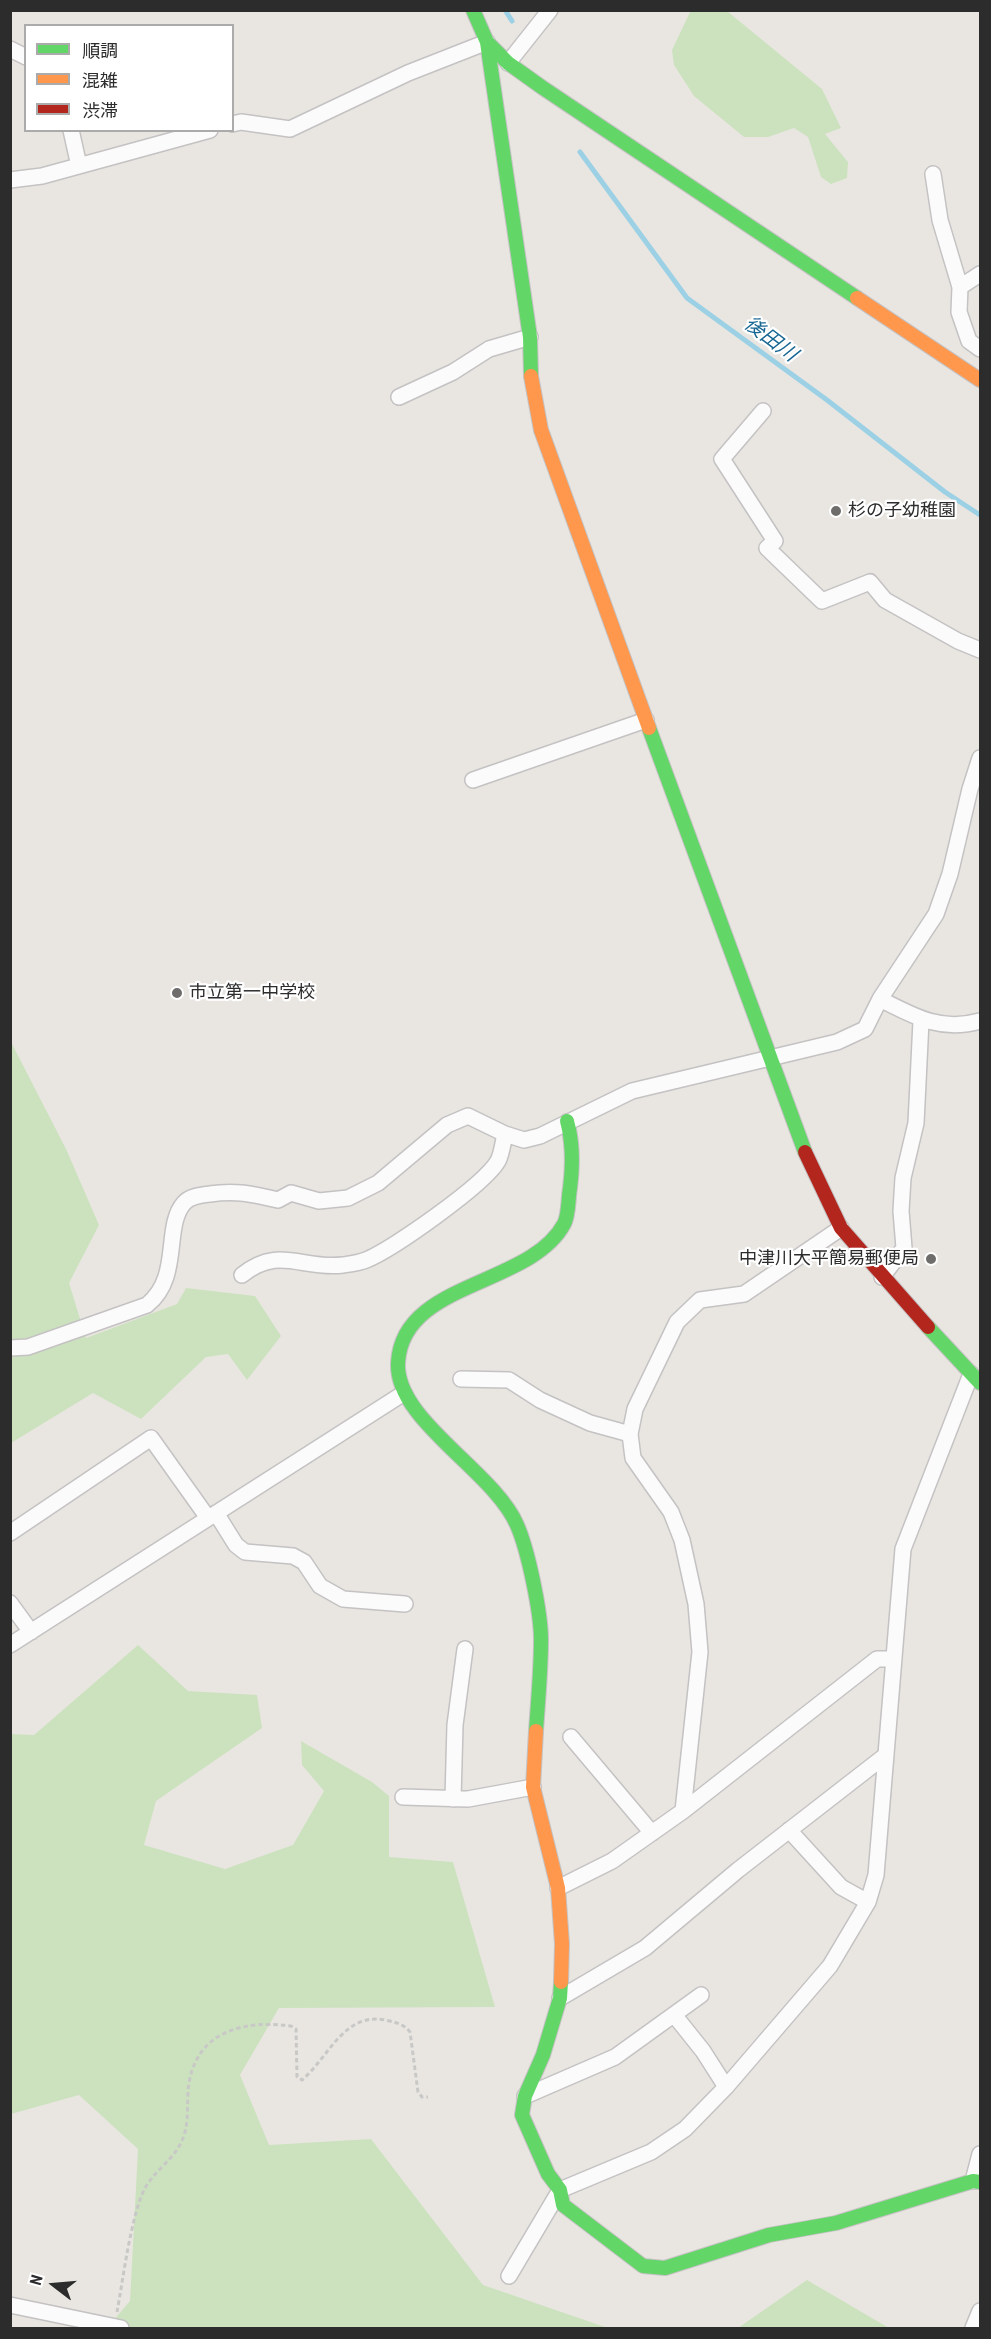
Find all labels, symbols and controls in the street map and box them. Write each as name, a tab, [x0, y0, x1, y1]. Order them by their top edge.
legend	[24, 24, 234, 132]
text: 順調	[82, 40, 118, 61]
text: 混雑	[82, 70, 118, 91]
text: 渋滞	[82, 100, 118, 121]
water label: 後田川	[739, 312, 801, 368]
place label: 杉の子幼稚園	[848, 500, 956, 522]
marker: 杉の子幼稚園	[829, 504, 843, 518]
place label: 市立第一中学校	[189, 982, 315, 1004]
marker: 市立第一中学校	[170, 986, 184, 1000]
place label: 中津川大平簡易郵便局	[739, 1248, 919, 1270]
marker: 中津川大平簡易郵便局	[924, 1252, 938, 1266]
north arrow	[24, 2255, 84, 2315]
text: N	[26, 2273, 47, 2287]

